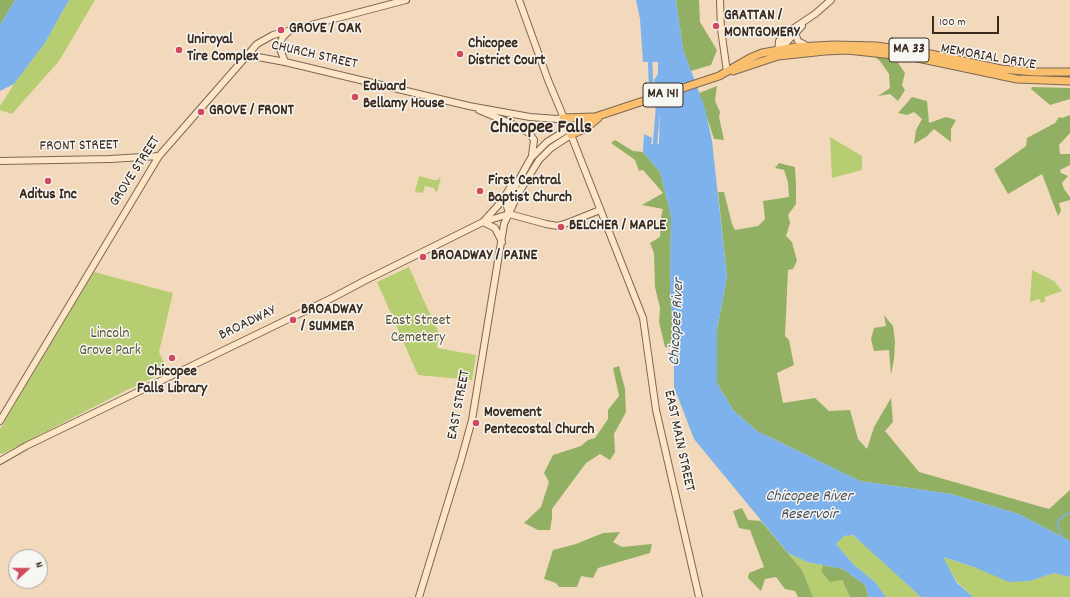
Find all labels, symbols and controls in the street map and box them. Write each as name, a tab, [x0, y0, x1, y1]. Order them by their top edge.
place label: GRATTAN / MONTGOMERY	[724, 8, 799, 43]
scale bar	[934, 8, 1001, 34]
text: 100 m	[939, 14, 966, 31]
place label: GROVE / OAK	[289, 21, 361, 39]
marker: GRATTAN / MONTGOMERY	[711, 21, 721, 31]
marker: GROVE / OAK	[276, 25, 286, 35]
place label: Uniroyal Tire Complex	[187, 32, 258, 67]
place label: Chicopee District Court	[468, 36, 545, 71]
street label: CHURCH STREET	[269, 37, 359, 75]
road number: MA 33	[889, 38, 929, 62]
street label: MEMORIAL DRIVE	[939, 41, 1037, 75]
marker: Uniroyal Tire Complex	[174, 45, 184, 55]
marker: Chicopee District Court	[455, 49, 465, 59]
place label: Edward Bellamy House	[363, 79, 444, 114]
road number: MA 141	[643, 83, 683, 107]
marker: Edward Bellamy House	[350, 92, 360, 102]
place label: GROVE / FRONT	[209, 103, 294, 121]
marker: GROVE / FRONT	[196, 107, 206, 117]
district label: Chicopee Falls	[490, 118, 592, 140]
street label: GROVE STREET	[107, 133, 165, 211]
street label: FRONT STREET	[39, 137, 119, 157]
place label: First Central Baptist Church	[488, 173, 572, 208]
marker: Aditus Inc	[43, 176, 53, 186]
marker: First Central Baptist Church	[475, 186, 485, 196]
place label: Aditus Inc	[19, 187, 77, 205]
place label: BELCHER / MAPLE	[569, 218, 666, 236]
marker: BELCHER / MAPLE	[556, 222, 566, 232]
place label: BROADWAY / PAINE	[431, 248, 537, 266]
marker: BROADWAY / PAINE	[418, 252, 428, 262]
water label: Chicopee River	[666, 278, 690, 366]
street label: BROADWAY	[217, 302, 279, 346]
place label: BROADWAY / SUMMER	[301, 302, 362, 337]
park label: East Street Cemetery	[385, 313, 451, 348]
marker: BROADWAY / SUMMER	[288, 315, 298, 325]
park label: Lincoln Grove Park	[79, 326, 141, 361]
marker: Chicopee Falls Library	[167, 353, 177, 363]
place label: Chicopee Falls Library	[137, 364, 207, 399]
street label: EAST STREET	[444, 369, 476, 441]
street label: EAST MAIN STREET	[658, 389, 698, 493]
place label: Movement Pentecostal Church	[484, 405, 594, 440]
marker: Movement Pentecostal Church	[471, 418, 481, 428]
water label: Chicopee River Reservoir	[765, 488, 853, 526]
north arrow	[8, 549, 48, 589]
text: N	[30, 560, 47, 570]

